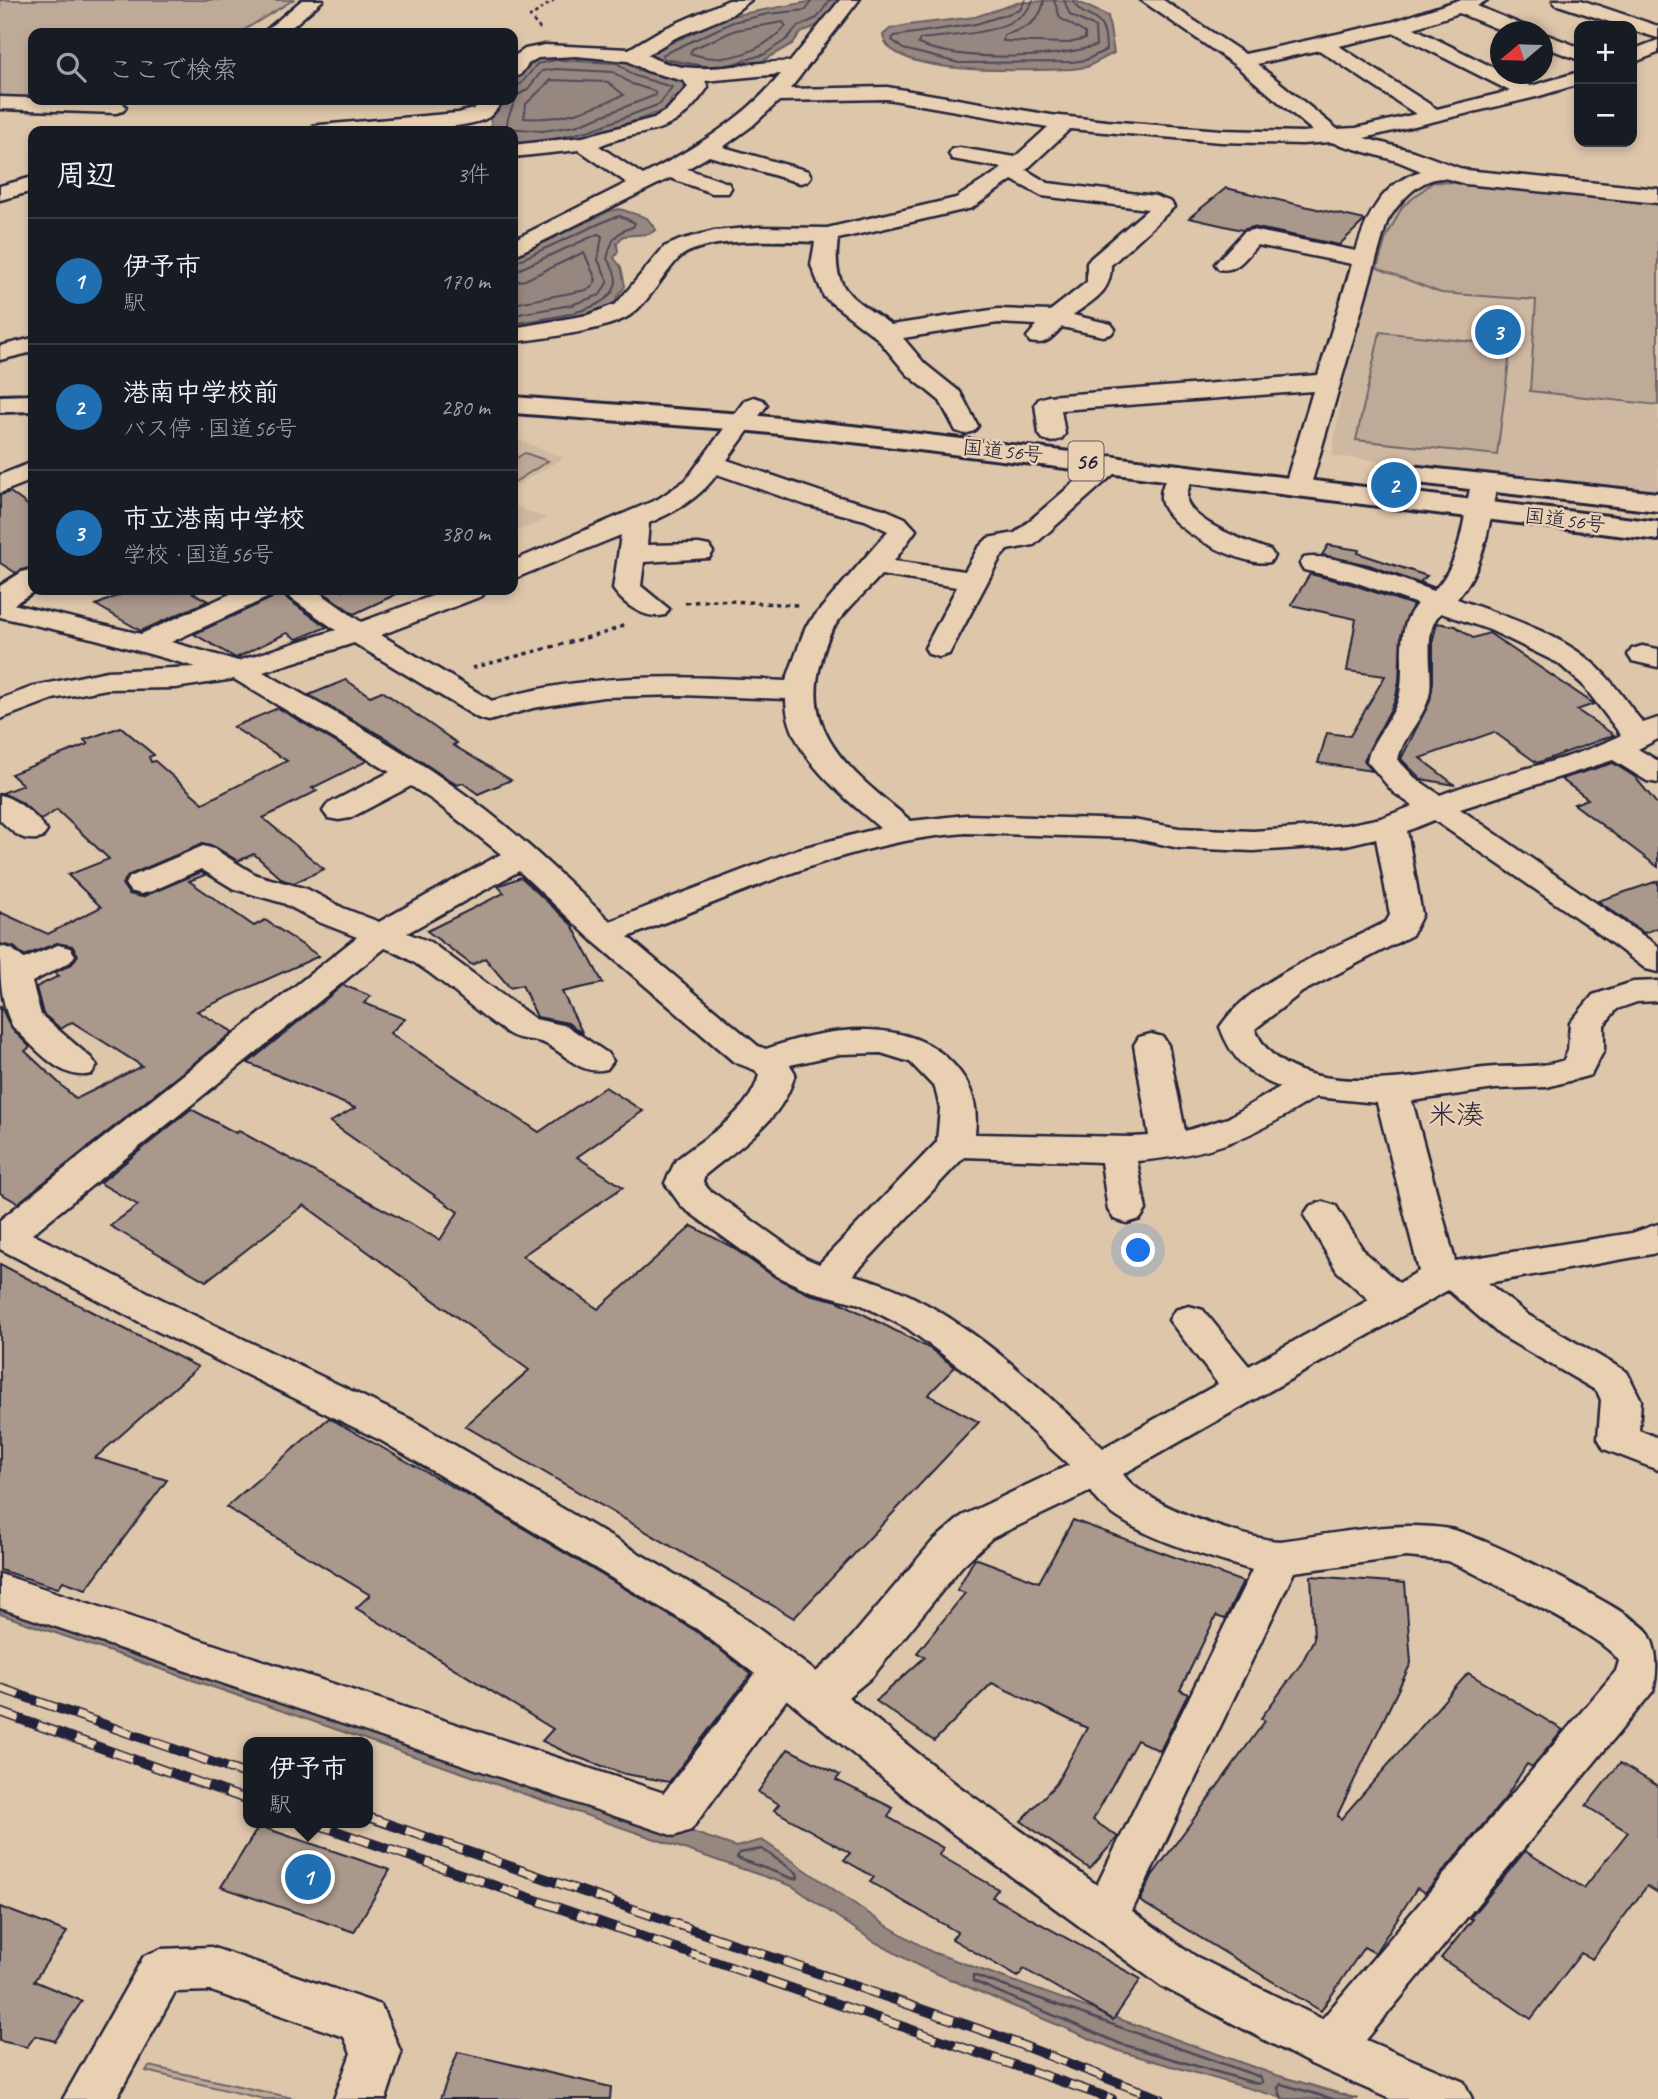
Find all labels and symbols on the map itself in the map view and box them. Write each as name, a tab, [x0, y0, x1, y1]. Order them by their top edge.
north arrow	[1490, 21, 1553, 84]
pin: 3	[1475, 306, 1521, 358]
street label: 国道56号	[961, 434, 1045, 468]
road number: 56	[1068, 442, 1104, 481]
pin: 2	[1371, 459, 1417, 511]
street label: 国道56号	[1523, 502, 1607, 538]
district label: 米湊	[1428, 1097, 1484, 1132]
your location	[1121, 1233, 1155, 1267]
pin: 1	[285, 1851, 331, 1903]

